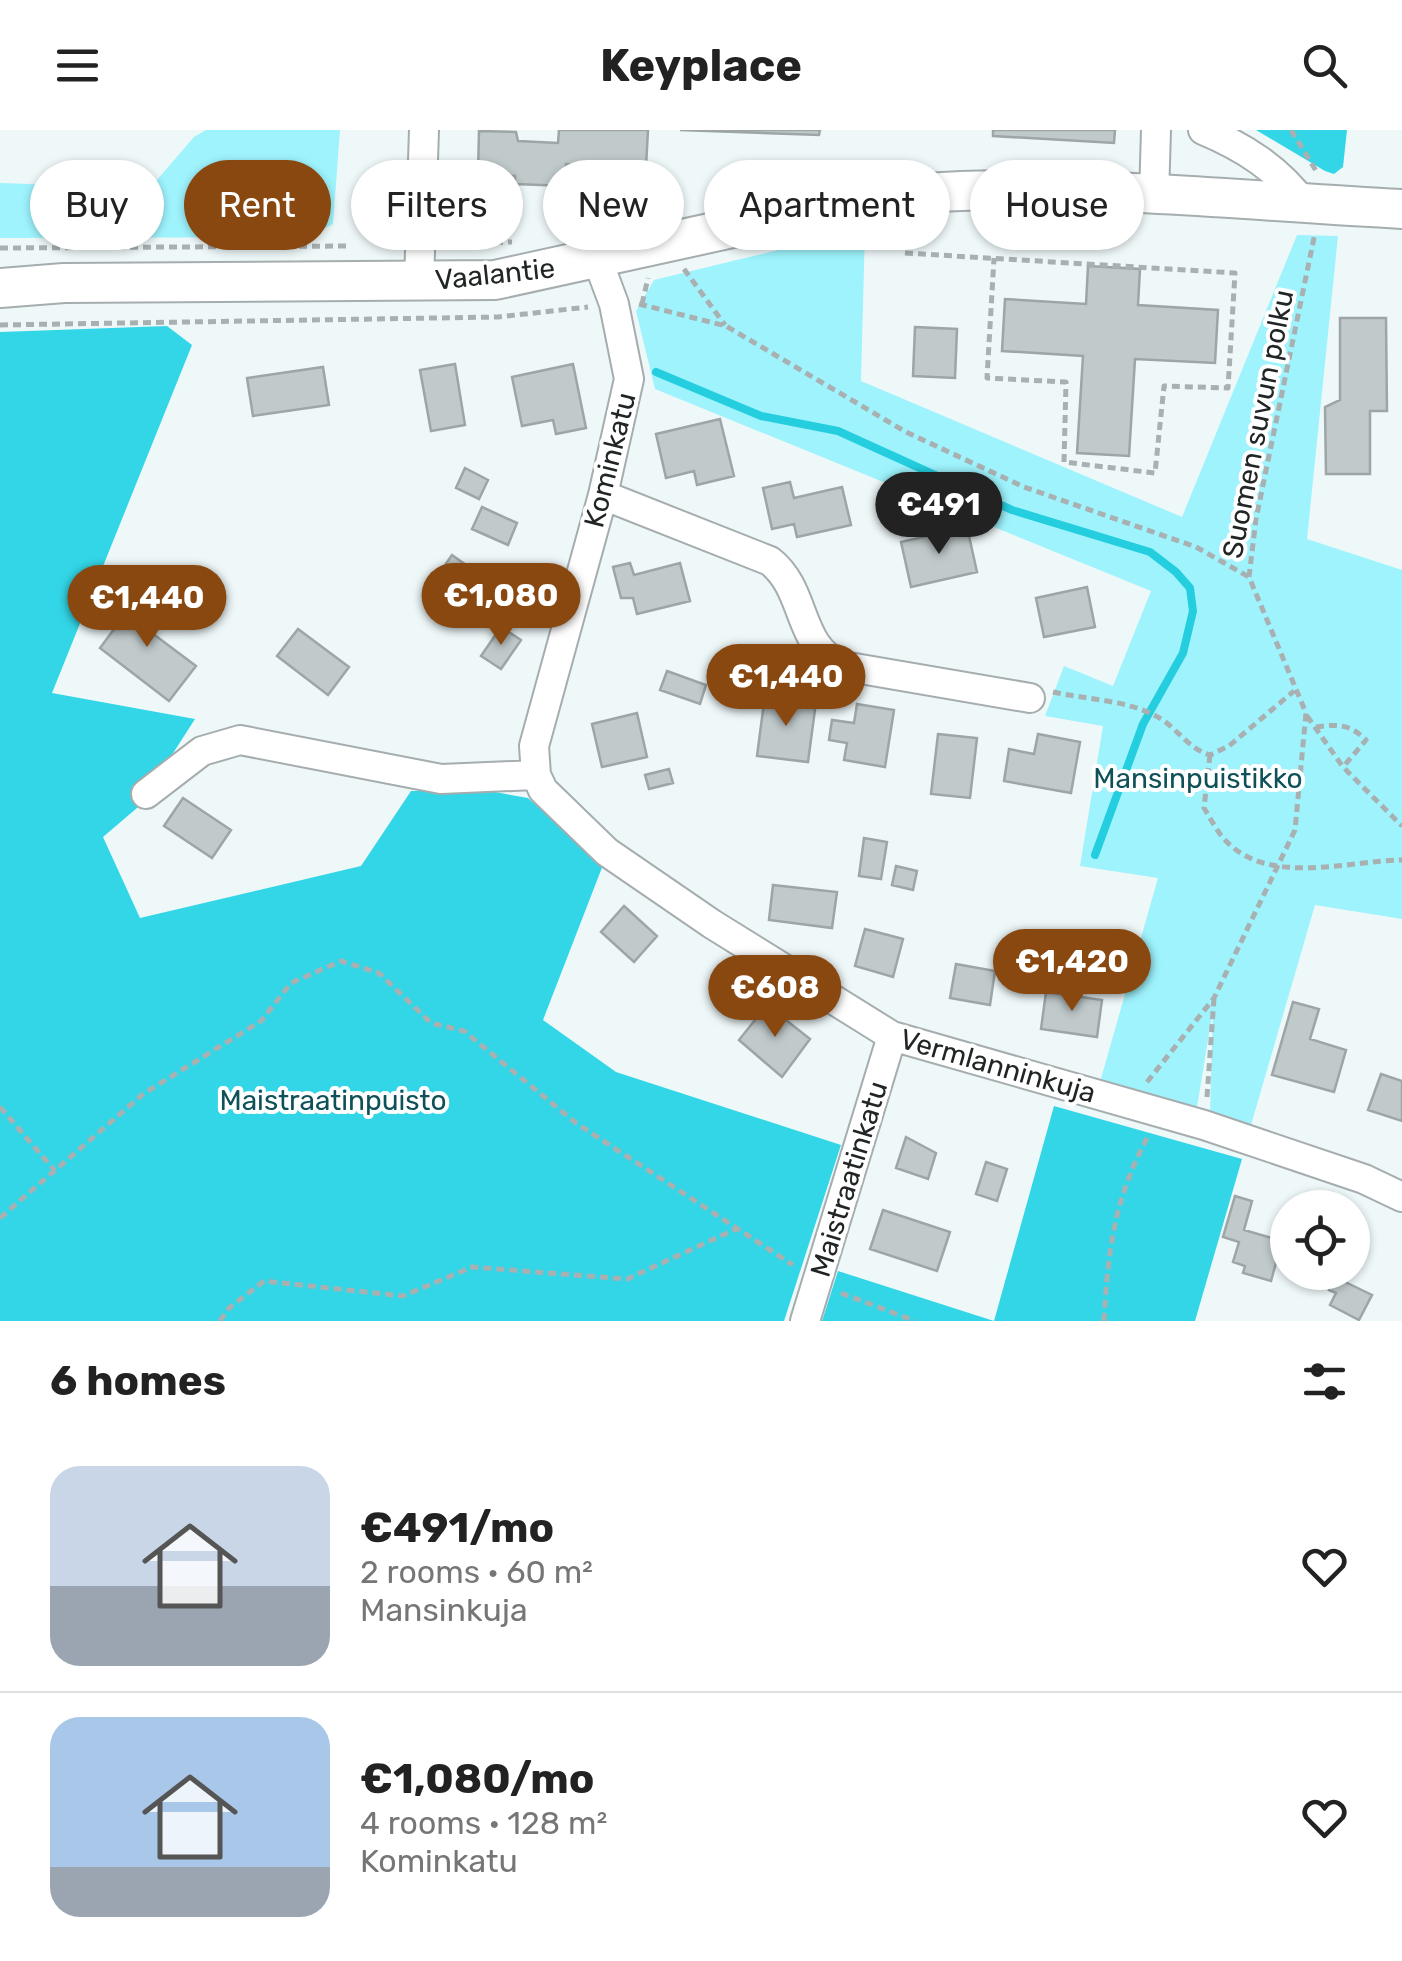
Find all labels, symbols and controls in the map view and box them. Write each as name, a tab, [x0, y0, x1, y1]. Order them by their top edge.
icon: menu	[50, 38, 105, 93]
icon: search	[1297, 38, 1352, 93]
text: Keyplace	[600, 39, 802, 92]
chip: Buy	[30, 160, 164, 250]
chip: Rent	[184, 160, 331, 250]
chip: Filters	[351, 160, 523, 250]
chip: New	[543, 160, 684, 250]
chip: Apartment	[704, 160, 950, 250]
chip: House	[970, 160, 1144, 250]
street label: Vaalantie	[434, 251, 556, 297]
street label: Suomen suvun polku	[1216, 287, 1300, 561]
street label: Kominkatu	[577, 389, 643, 531]
pin: €491	[880, 472, 998, 557]
text: €491	[897, 485, 981, 523]
pin: €1,080	[420, 563, 582, 648]
pin: €1,440	[66, 565, 228, 650]
text: €1,080	[444, 576, 558, 614]
text: €1,440	[89, 578, 205, 616]
pin: €1,440	[705, 644, 867, 729]
text: €1,440	[728, 657, 844, 695]
park label: Mansinpuistikko	[1093, 762, 1303, 795]
pin: €1,420	[991, 929, 1153, 1014]
text: €1,420	[1015, 942, 1129, 980]
pin: €608	[716, 955, 834, 1040]
text: €608	[730, 968, 820, 1006]
street label: Vermlanninkuja	[896, 1022, 1100, 1110]
street label: Maistraatinkatu	[804, 1077, 894, 1281]
park label: Maistraatinpuisto	[219, 1084, 447, 1117]
map controls	[1270, 1190, 1370, 1290]
button: locate	[1270, 1190, 1370, 1290]
icon: filters	[1297, 1354, 1352, 1409]
text: 6 homes	[50, 1356, 226, 1406]
text: €491/mo	[360, 1503, 554, 1553]
icon: home	[130, 1506, 250, 1626]
icon: heart	[1297, 1539, 1352, 1594]
text: 2 rooms · 60 m²	[360, 1553, 593, 1591]
text: Mansinkuja	[360, 1591, 528, 1629]
text: €1,080/mo	[360, 1754, 595, 1804]
icon: home	[130, 1757, 250, 1877]
icon: heart	[1297, 1790, 1352, 1845]
text: 4 rooms · 128 m²	[360, 1804, 607, 1842]
text: Kominkatu	[360, 1842, 518, 1880]

